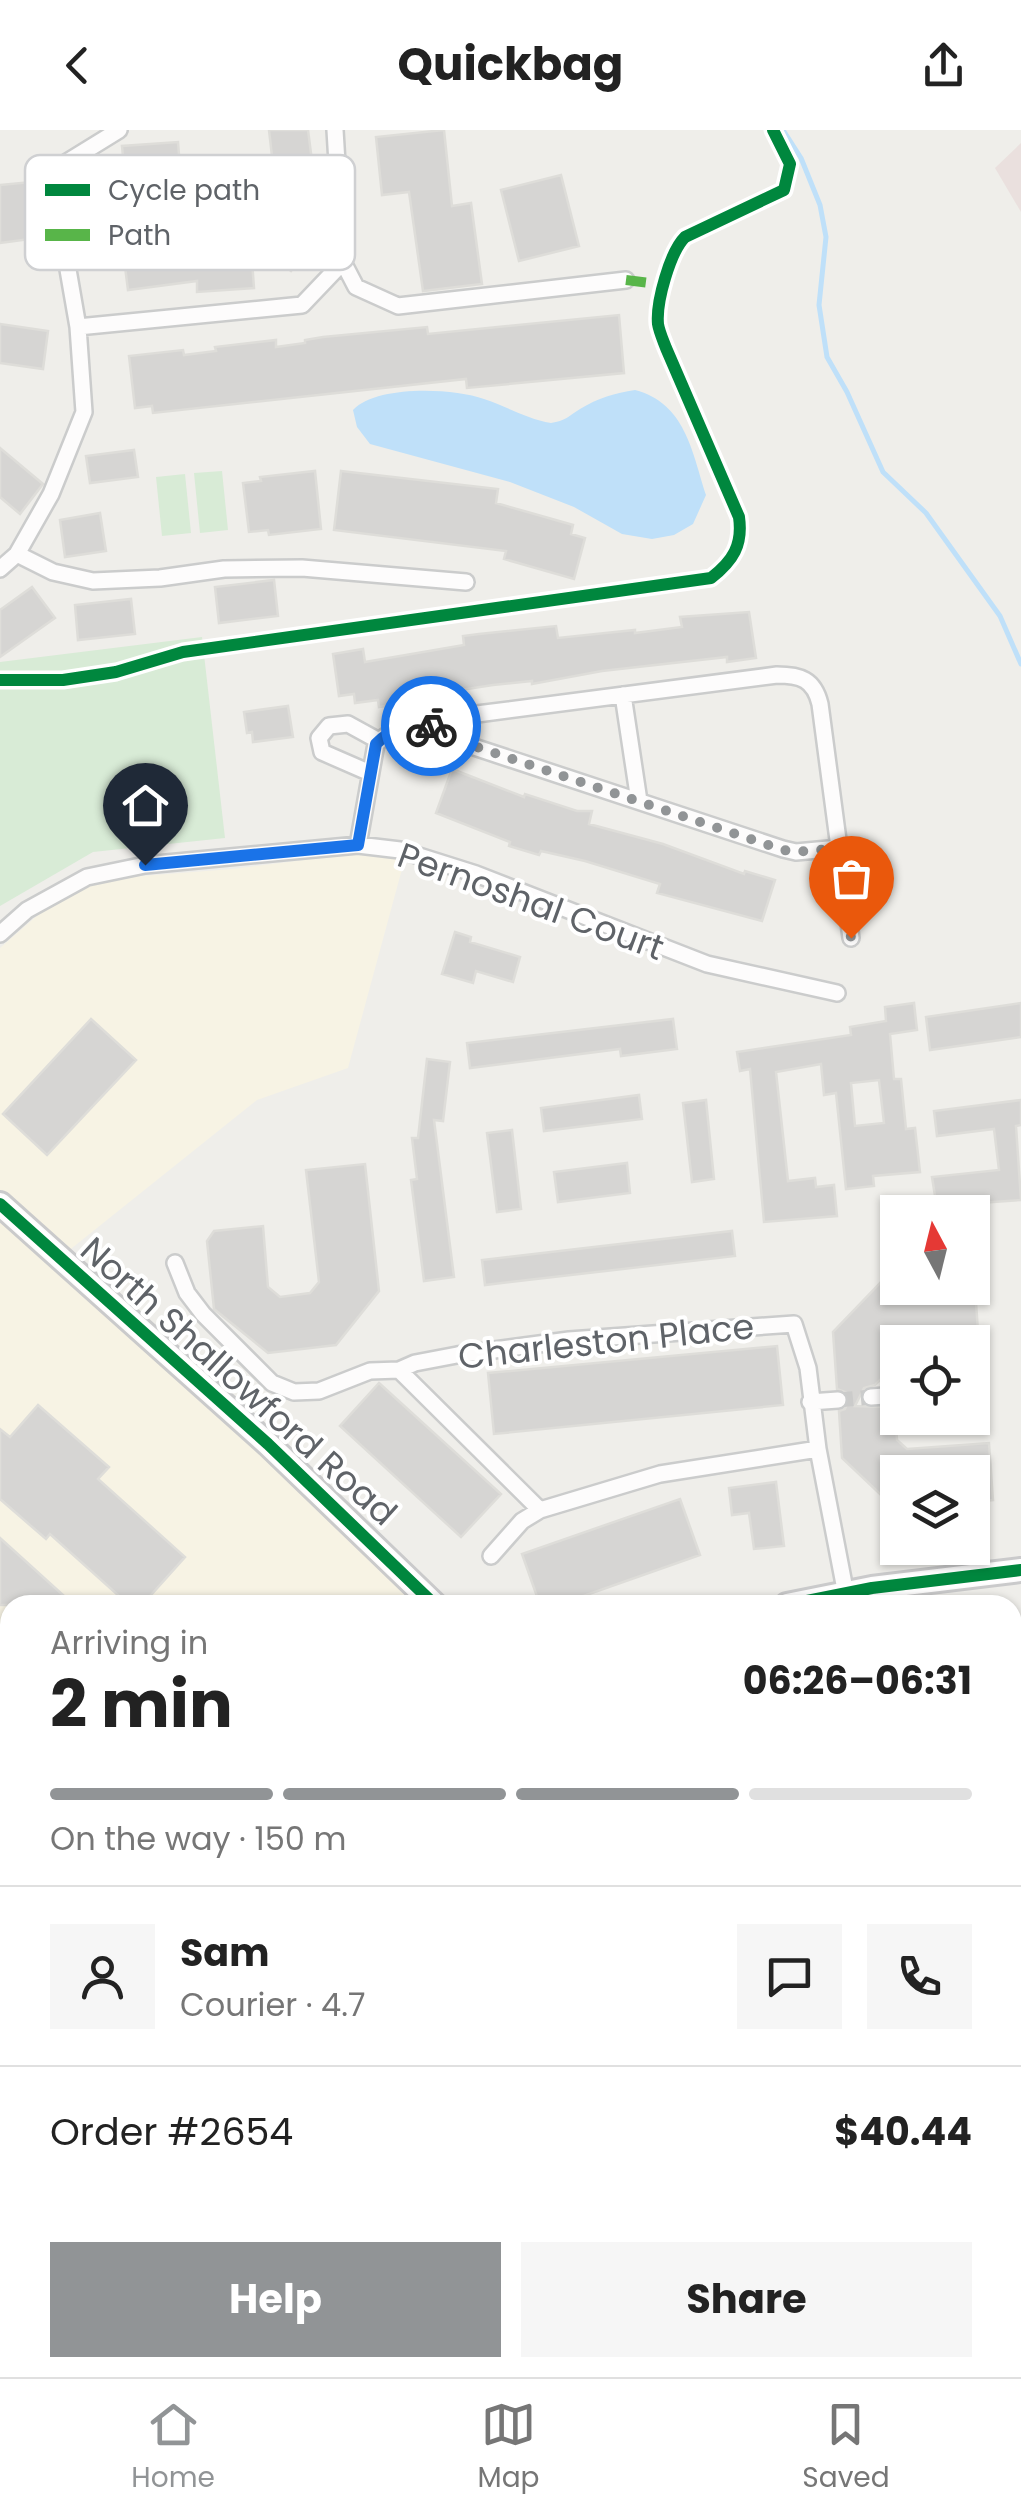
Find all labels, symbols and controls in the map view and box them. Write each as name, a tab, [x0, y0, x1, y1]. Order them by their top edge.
text: Quickbag	[398, 33, 623, 96]
icon: back	[50, 38, 105, 93]
icon: share	[916, 38, 971, 93]
legend	[25, 155, 355, 270]
text: Cycle path	[108, 171, 260, 210]
text: Path	[108, 216, 171, 255]
courier	[381, 676, 481, 776]
icon: bike	[404, 699, 459, 754]
pin	[103, 763, 188, 866]
icon: home	[118, 778, 173, 833]
street label: Pernoshal Court	[391, 830, 671, 972]
pin	[809, 836, 894, 939]
icon: bag	[824, 851, 879, 906]
north arrow	[880, 1195, 990, 1305]
map controls	[880, 1195, 990, 1565]
street label: North Shallowford Road	[70, 1225, 408, 1537]
street label: Charleston Place	[456, 1301, 756, 1381]
button: locate	[880, 1325, 990, 1435]
button: layers	[880, 1455, 990, 1565]
text: Arriving in	[50, 1620, 208, 1665]
text: 06:26–06:31	[743, 1654, 972, 1707]
text: 2 min	[50, 1659, 233, 1750]
text: On the way · 150 m	[50, 1816, 346, 1861]
button: person	[50, 1924, 155, 2029]
button: chat	[737, 1924, 842, 2029]
button: phone	[867, 1924, 972, 2029]
text: Sam	[180, 1926, 269, 1979]
text: Courier · 4.7	[180, 1982, 365, 2027]
text: Order #2654	[50, 2105, 293, 2158]
text: $40.44	[834, 2105, 972, 2158]
button: Help	[50, 2242, 501, 2357]
button: Share	[521, 2242, 972, 2357]
tab: Home	[131, 2397, 215, 2499]
tab: Map	[478, 2397, 540, 2499]
tab: Saved	[802, 2397, 890, 2499]

